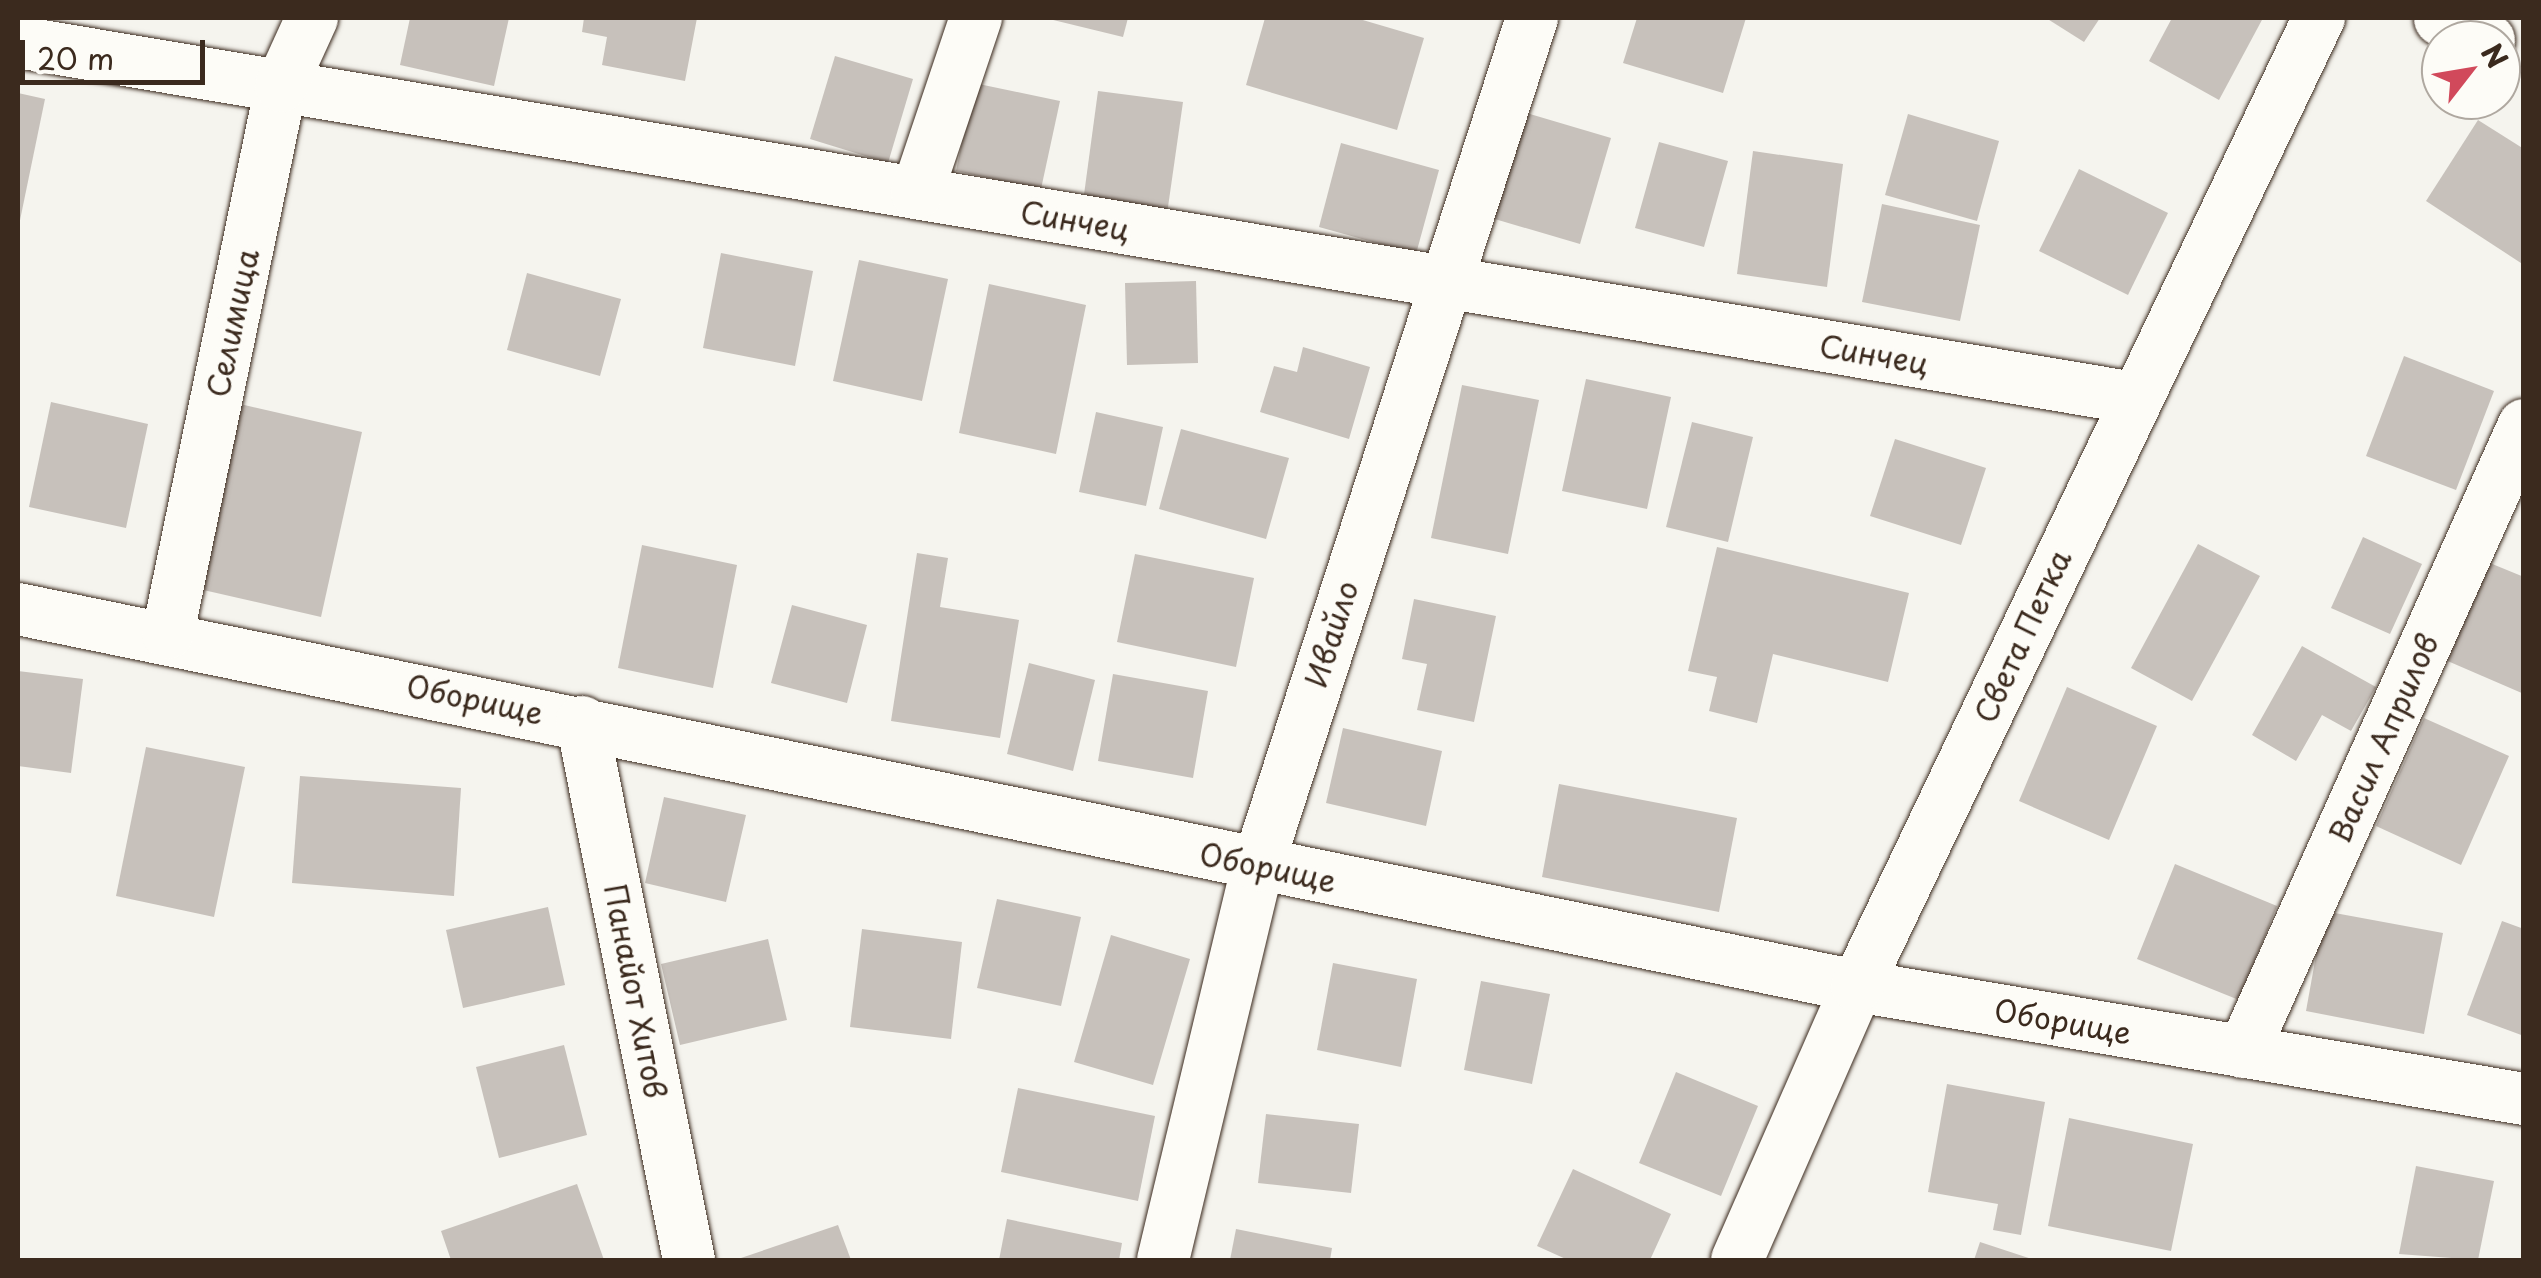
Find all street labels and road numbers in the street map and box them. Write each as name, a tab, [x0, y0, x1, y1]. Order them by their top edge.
street label: Синчец	[1018, 193, 1132, 247]
street label: Селимица	[199, 246, 265, 400]
street label: Синчец	[1817, 327, 1931, 381]
street label: Света Петка	[1966, 543, 2078, 729]
street label: Ивайло	[1297, 576, 1365, 692]
street label: Васил Априлов	[2321, 628, 2445, 848]
street label: Оборище	[403, 667, 547, 731]
street label: Оборище	[1196, 835, 1340, 899]
street label: Панайот Хитов	[597, 880, 675, 1102]
street label: Оборище	[1991, 991, 2135, 1051]

